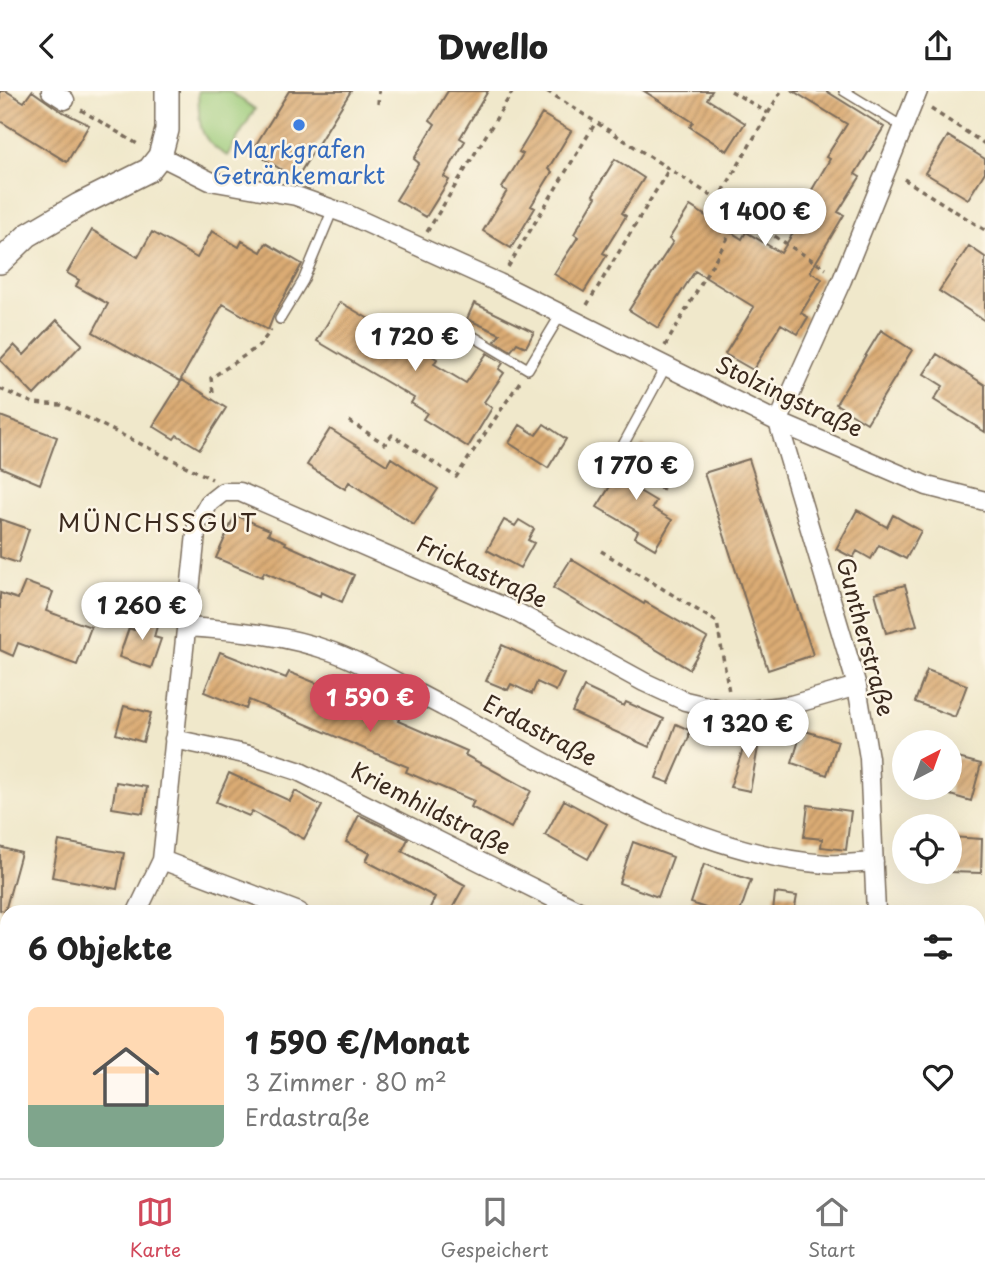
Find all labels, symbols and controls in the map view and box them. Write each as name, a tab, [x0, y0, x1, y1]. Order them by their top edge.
text: Dwello	[437, 22, 548, 70]
icon: back	[28, 27, 66, 65]
icon: share	[919, 27, 957, 65]
marker: Markgrafen Getränkemarkt	[291, 117, 307, 133]
place label: Markgrafen Getränkemarkt	[213, 131, 385, 192]
pin: 1 400 €	[700, 188, 830, 248]
text: 1 400 €	[719, 193, 811, 228]
pin: 1 720 €	[350, 313, 480, 373]
text: 1 720 €	[371, 318, 459, 353]
street label: Stolzingstraße	[710, 346, 869, 445]
pin: 1 770 €	[571, 443, 701, 502]
text: 1 770 €	[594, 447, 678, 482]
district label: MÜNCHSSGUT	[58, 504, 258, 540]
street label: Frickastraße	[411, 525, 554, 616]
street label: Guntherstraße	[828, 553, 904, 720]
pin: 1 260 €	[77, 582, 207, 642]
text: 1 260 €	[97, 587, 187, 622]
pin: 1 590 €	[305, 675, 435, 734]
text: 1 590 €	[326, 679, 414, 714]
street label: Erdastraße	[477, 685, 604, 774]
pin: 1 320 €	[683, 701, 813, 760]
text: 1 320 €	[703, 705, 793, 740]
north arrow	[892, 730, 962, 800]
map controls	[892, 730, 962, 884]
street label: Kriemhildstraße	[346, 752, 518, 863]
button: locate	[892, 814, 962, 884]
text: 6 Objekte	[28, 925, 172, 970]
icon: filters	[919, 928, 957, 966]
text: 1 590 €/Monat	[245, 1019, 470, 1064]
icon: home	[84, 1035, 168, 1119]
icon: heart	[919, 1058, 957, 1096]
text: 3 Zimmer · 80 m²	[245, 1064, 447, 1099]
text: Erdastraße	[245, 1099, 370, 1134]
tab: Karte	[130, 1193, 181, 1263]
tab: Gespeichert	[441, 1193, 549, 1263]
tab: Start	[808, 1193, 855, 1263]

